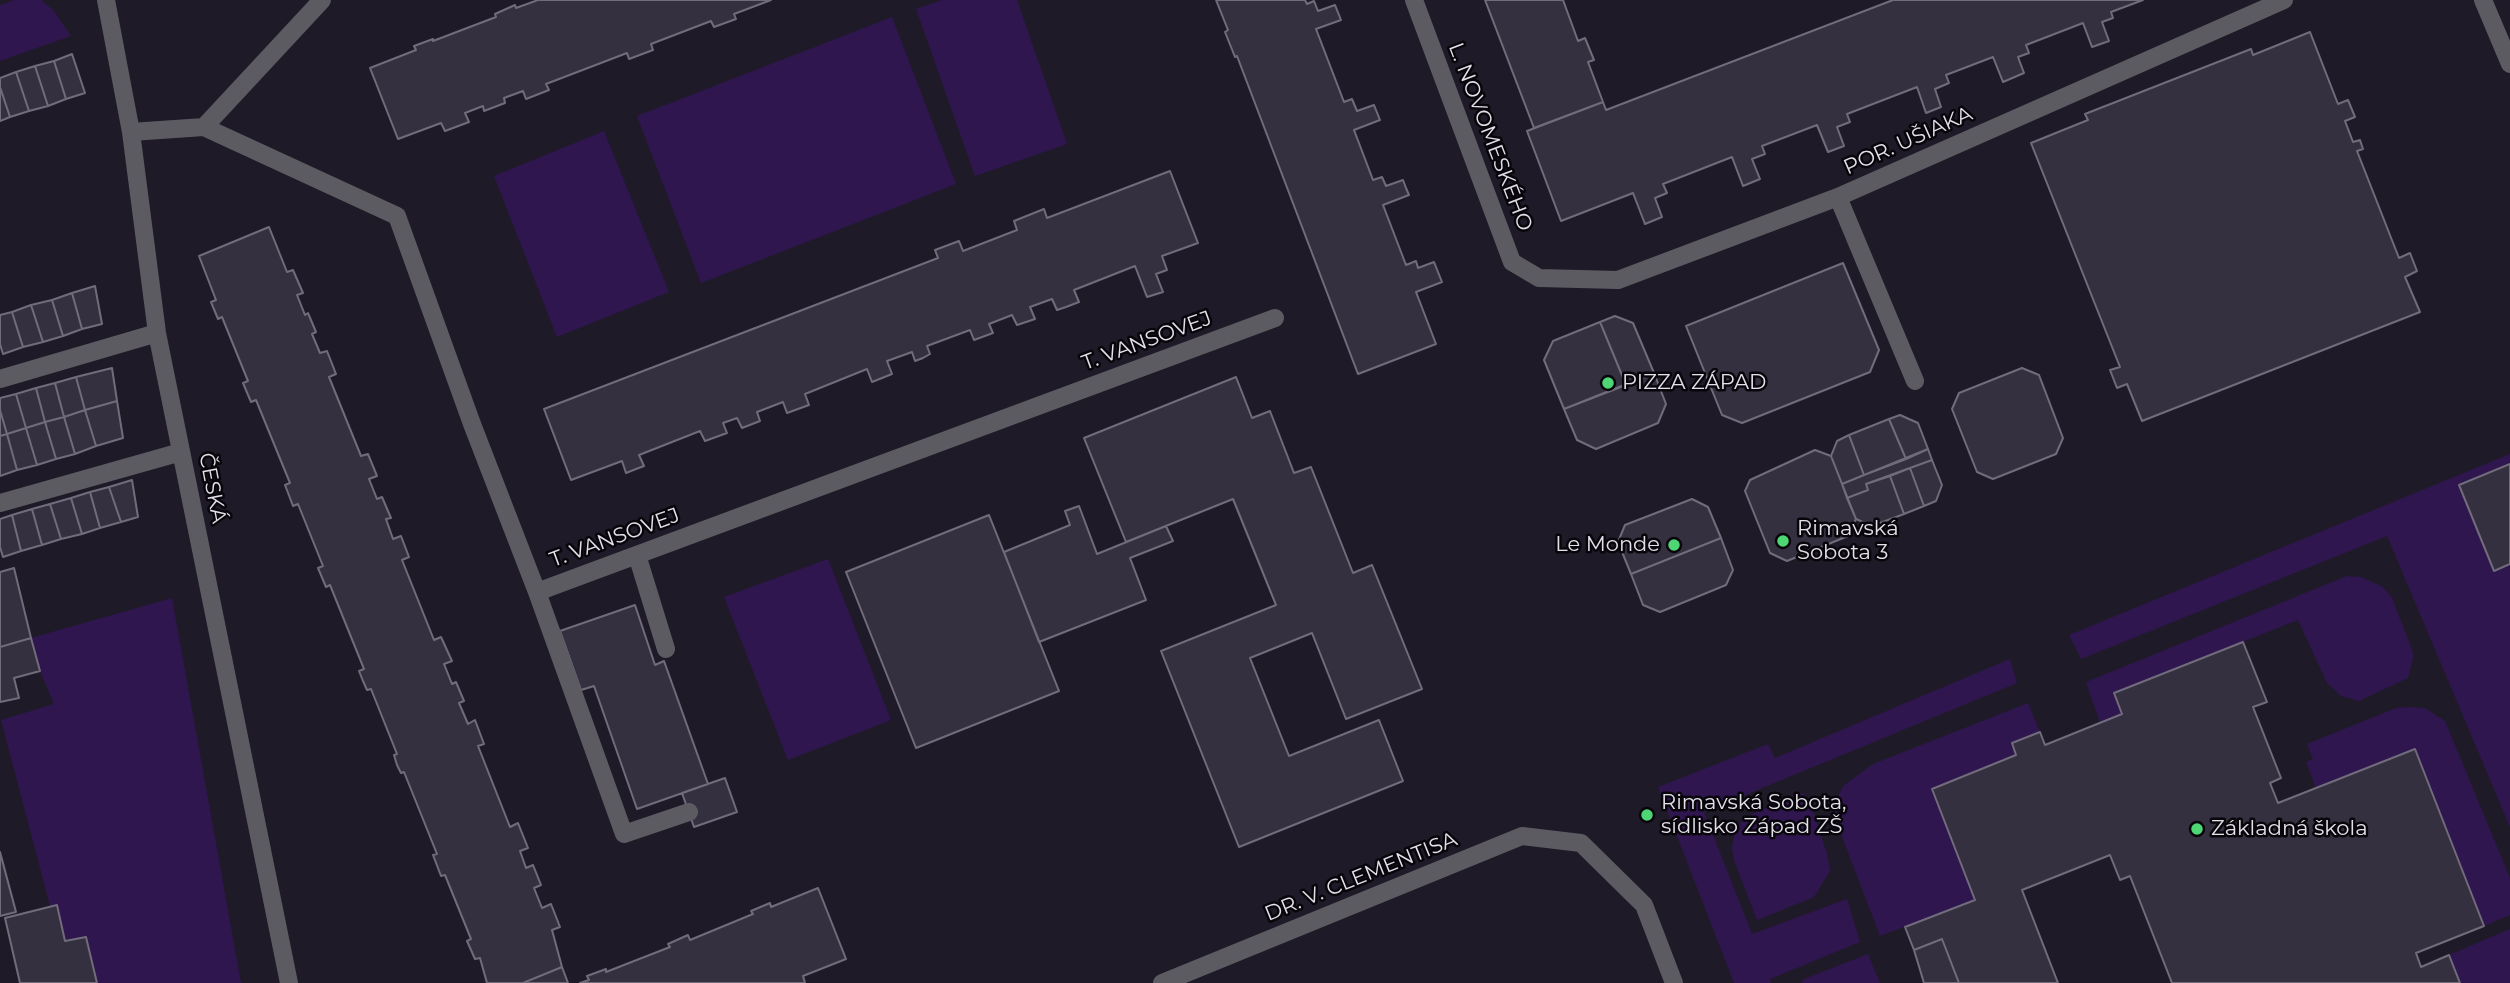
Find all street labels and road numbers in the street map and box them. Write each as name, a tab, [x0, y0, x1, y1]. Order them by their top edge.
street label: L. NOVOMESKÉHO	[1442, 39, 1538, 235]
street label: POR. UŠIAKA	[1840, 101, 1976, 181]
street label: T. VANSOVEJ	[1079, 306, 1215, 376]
street label: ČESKÁ	[193, 451, 231, 525]
street label: T. VANSOVEJ	[547, 503, 683, 573]
street label: DR. V. CLEMENTISA	[1261, 827, 1461, 927]

